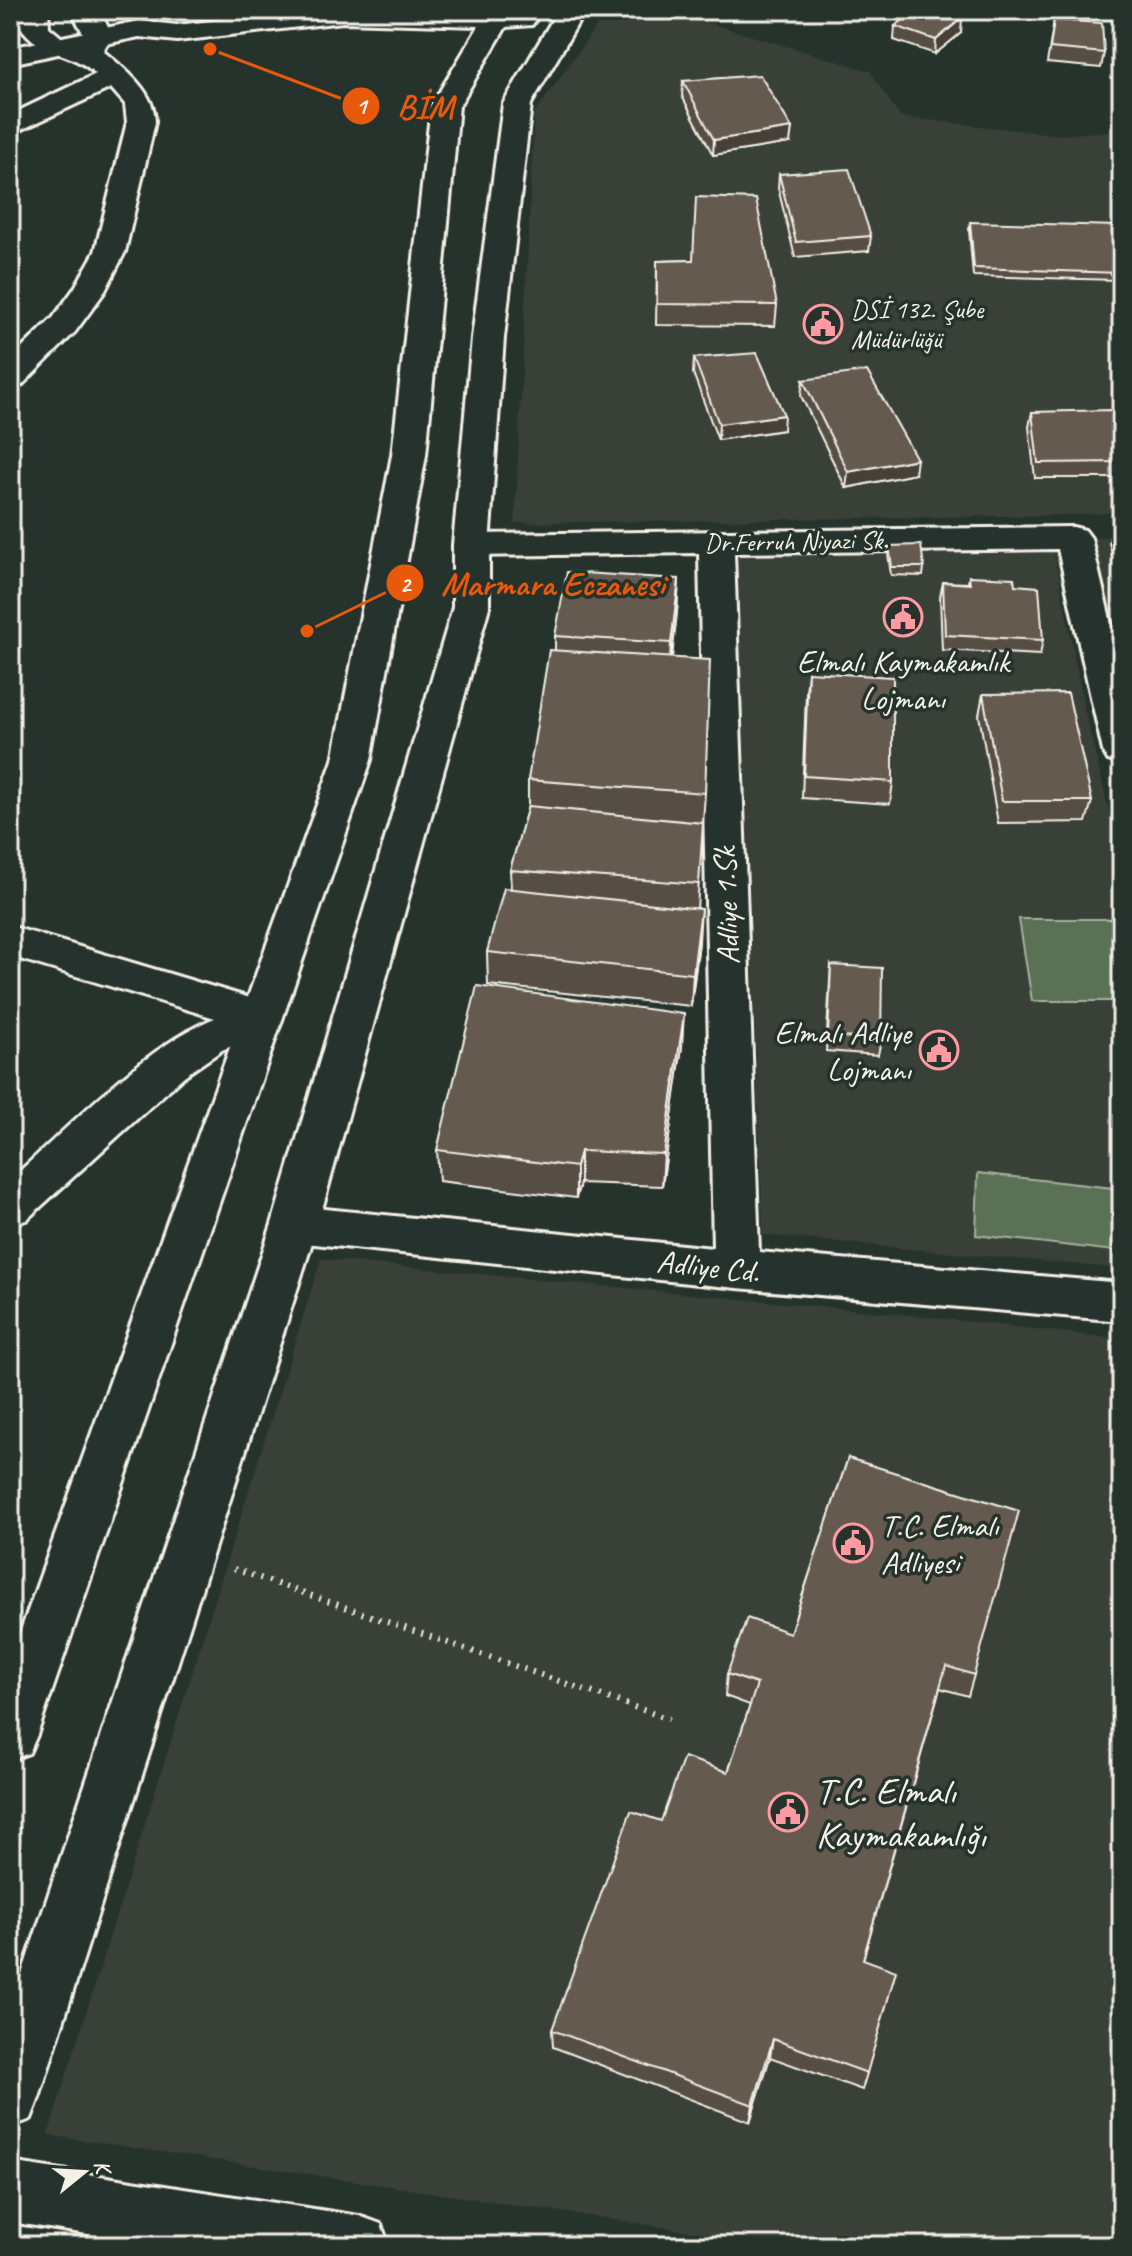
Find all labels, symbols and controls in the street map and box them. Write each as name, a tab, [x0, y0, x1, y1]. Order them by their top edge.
callout: BİM	[341, 77, 469, 135]
text: BİM	[397, 85, 457, 128]
text: 1	[356, 91, 370, 121]
place label: DSİ 132. Şube Müdürlüğü	[851, 293, 985, 356]
public building icon: DSİ 132. Şube Müdürlüğü	[802, 303, 844, 345]
street label: Dr.Ferruh Niyazi Sk.	[704, 523, 889, 560]
callout: Marmara Eczanesi	[385, 554, 680, 612]
text: Marmara Eczanesi	[441, 562, 669, 605]
text: 2	[400, 569, 413, 599]
public building icon: Elmalı Kaymakamlık Lojmanı	[882, 596, 924, 638]
place label: Elmalı Kaymakamlık Lojmanı	[797, 641, 1011, 719]
street label: Adliye 1.Sk	[704, 844, 749, 965]
place label: Elmalı Adliye Lojmanı	[775, 1012, 914, 1090]
public building icon: Elmalı Adliye Lojmanı	[918, 1029, 960, 1071]
street label: Adliye Cd.	[655, 1241, 762, 1292]
place label: T.C. Elmalı Adliyesi	[881, 1505, 1000, 1583]
public building icon: T.C. Elmalı Adliyesi	[832, 1522, 874, 1564]
place label: T.C. Elmalı Kaymakamlığı	[816, 1767, 987, 1858]
public building icon: T.C. Elmalı Kaymakamlığı	[767, 1791, 809, 1833]
north arrow	[44, 2132, 124, 2212]
text: K	[87, 2156, 119, 2180]

